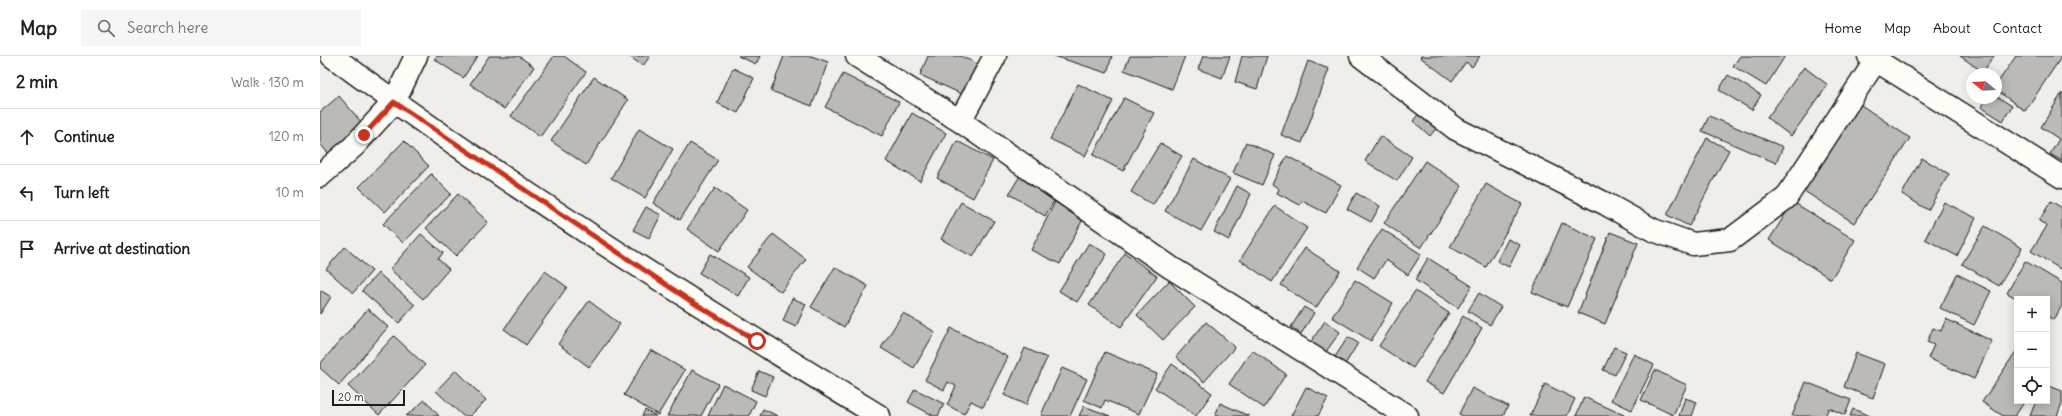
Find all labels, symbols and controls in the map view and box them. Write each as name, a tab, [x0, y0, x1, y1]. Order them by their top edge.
search box	[81, 10, 361, 46]
text: Map	[20, 16, 57, 40]
icon: search	[95, 17, 117, 39]
text: Search here	[127, 18, 208, 37]
text: Home	[1824, 19, 1862, 37]
text: Map	[1884, 19, 1911, 37]
text: About	[1933, 19, 1971, 37]
text: Contact	[1993, 19, 2042, 37]
north arrow	[1966, 68, 2002, 104]
text: 2 min	[16, 71, 58, 93]
text: Walk · 130 m	[231, 74, 304, 91]
icon: ahead	[16, 126, 38, 148]
route end	[355, 126, 373, 144]
text: Continue	[54, 127, 115, 146]
text: 120 m	[269, 128, 304, 145]
icon: left	[16, 182, 38, 204]
text: Turn left	[54, 183, 109, 202]
text: 10 m	[276, 184, 304, 201]
icon: arrive	[16, 238, 38, 260]
text: Arrive at destination	[54, 239, 190, 258]
map controls	[2014, 296, 2050, 404]
button: +	[2014, 296, 2050, 332]
route start	[748, 332, 766, 350]
button: −	[2014, 332, 2050, 368]
button: locate	[2014, 368, 2050, 404]
scale bar	[332, 388, 405, 407]
text: 20 m	[338, 390, 364, 404]

